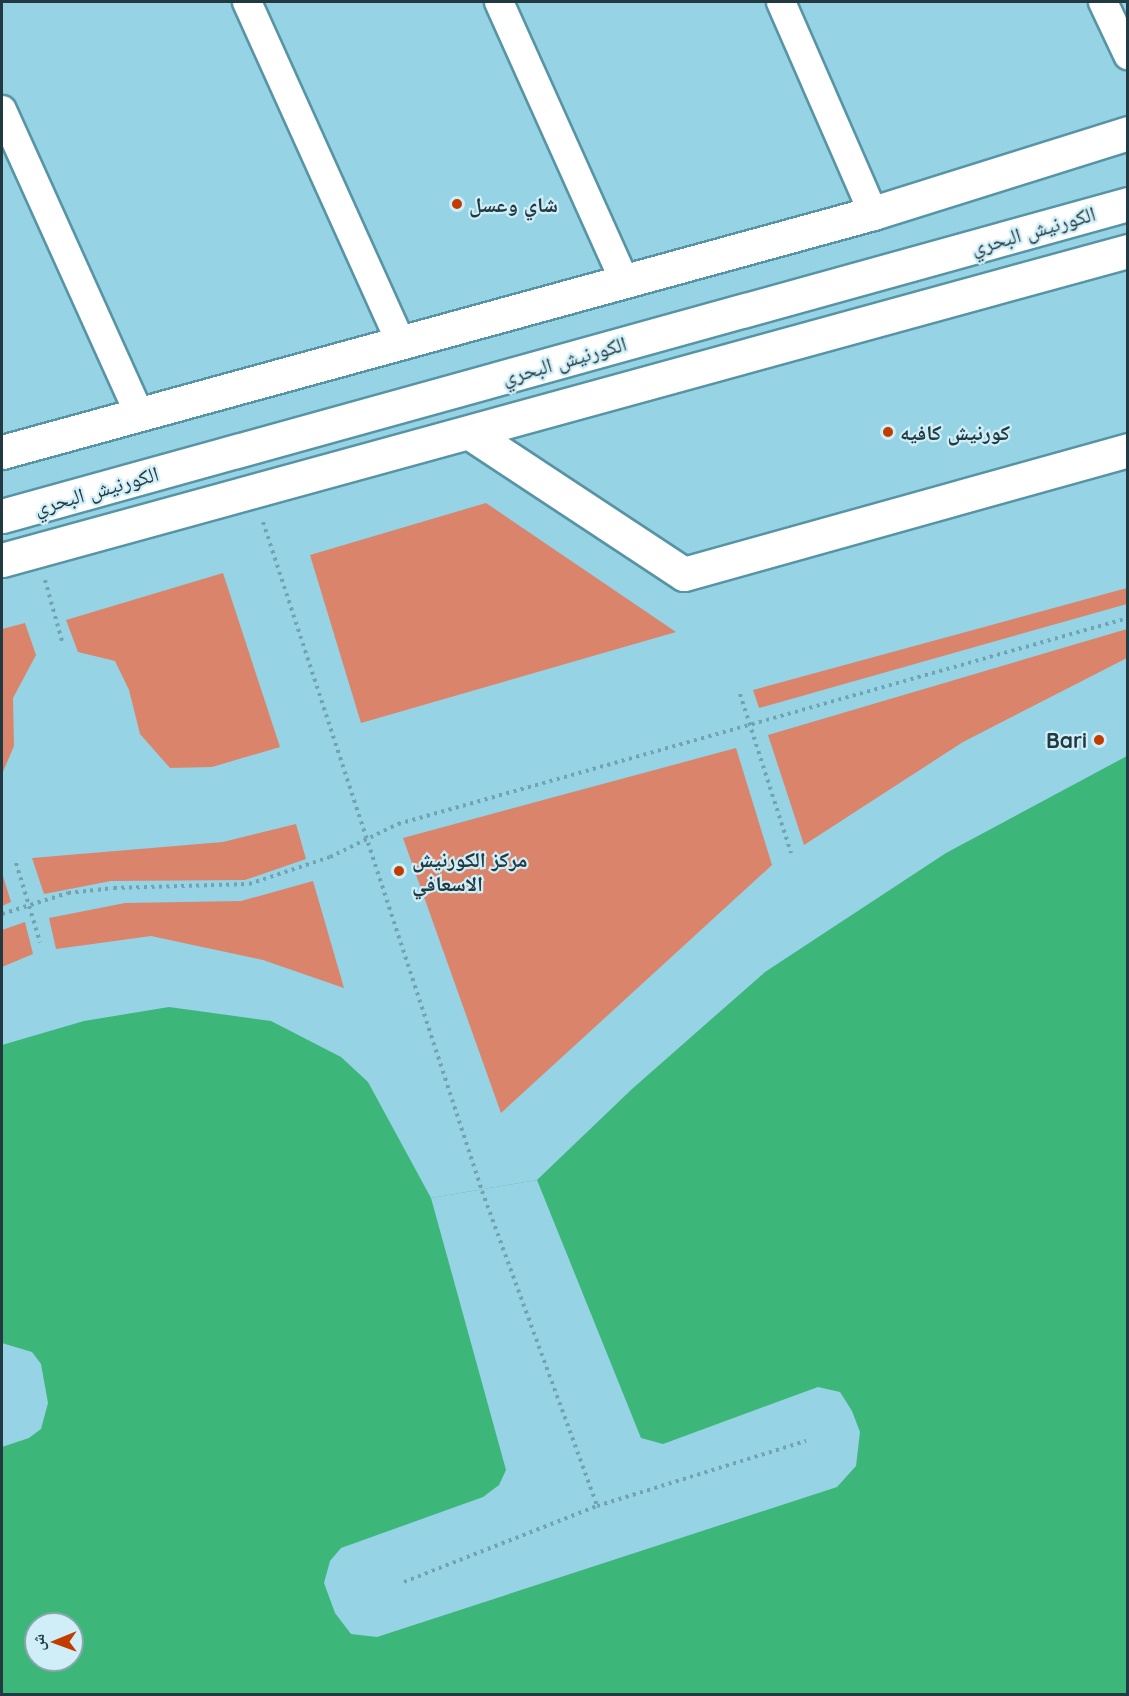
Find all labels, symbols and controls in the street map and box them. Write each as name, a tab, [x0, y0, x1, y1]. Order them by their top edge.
place label: شاي وعسل	[469, 191, 558, 217]
marker: شاي وعسل	[450, 197, 464, 211]
street label: الكورنيش البحري	[968, 200, 1098, 260]
street label: الكورنيش البحري	[499, 330, 629, 390]
place label: كورنيش كافيه	[900, 419, 1010, 445]
marker: كورنيش كافيه	[881, 425, 895, 439]
street label: الكورنيش البحري	[31, 460, 161, 520]
place label: Bari	[1046, 727, 1087, 753]
marker: Bari	[1092, 733, 1106, 747]
place label: مركز الكورنيش الاسعافي	[412, 846, 527, 896]
marker: مركز الكورنيش الاسعافي	[390, 862, 408, 880]
north arrow	[24, 1612, 84, 1672]
text: ش	[28, 1634, 48, 1651]

